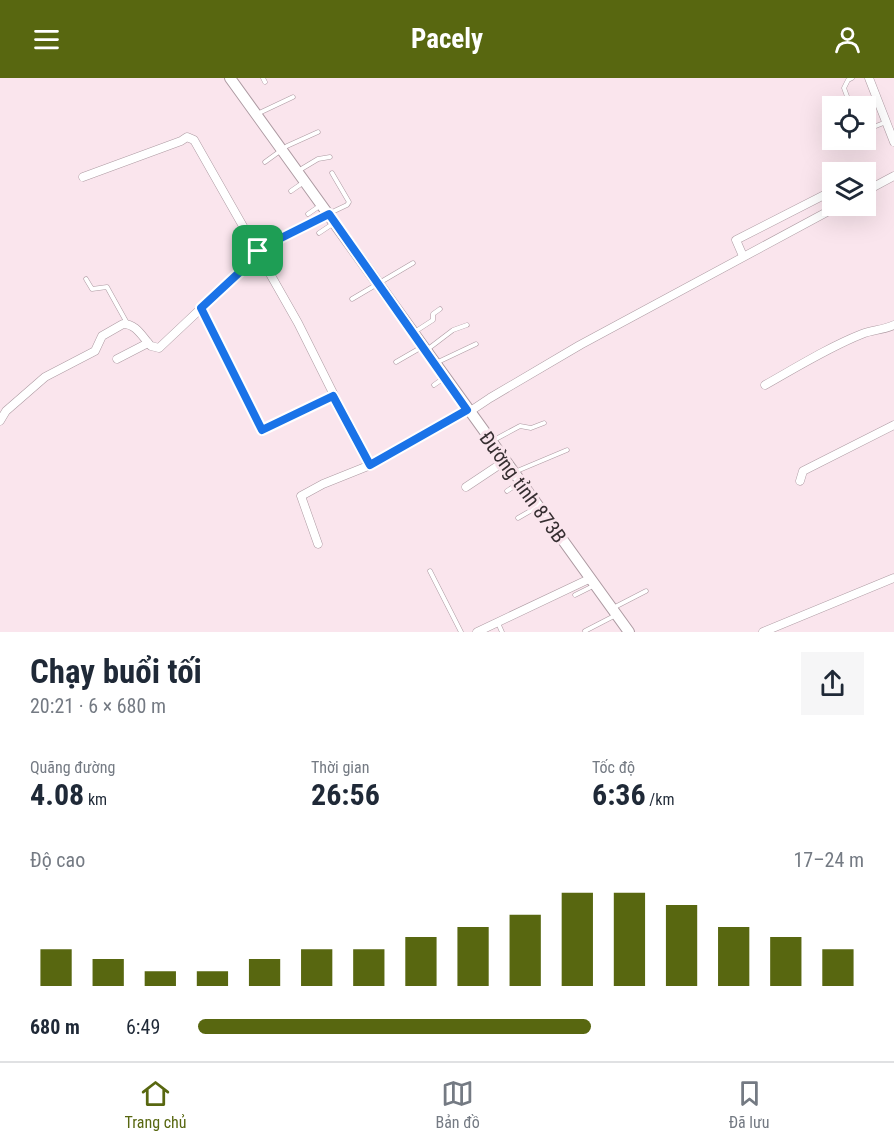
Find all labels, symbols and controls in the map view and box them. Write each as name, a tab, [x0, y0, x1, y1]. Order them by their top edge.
icon: menu	[30, 23, 63, 56]
text: Pacely	[411, 23, 483, 55]
icon: person	[831, 23, 864, 56]
map controls	[822, 96, 876, 216]
button: locate	[822, 96, 876, 150]
button: layers	[822, 162, 876, 216]
pin	[232, 225, 283, 276]
icon: arrive	[241, 234, 274, 267]
street label: Đường tỉnh 873B	[474, 427, 572, 547]
text: Chạy buổi tối	[30, 652, 202, 691]
button: share	[801, 652, 864, 715]
text: 20:21 · 6 × 680 m	[30, 694, 166, 718]
text: Quãng đường	[30, 758, 115, 777]
text: Thời gian	[311, 758, 369, 777]
text: Tốc độ	[592, 758, 635, 777]
text: 4.08	[30, 777, 84, 812]
text: 26:56	[311, 777, 380, 812]
text: 6:36	[592, 777, 646, 812]
text: km	[84, 790, 107, 809]
text: /km	[646, 790, 675, 809]
text: Độ cao	[30, 848, 85, 872]
text: 17–24 m	[793, 848, 864, 872]
text: 680 m	[30, 1015, 80, 1039]
text: 6:49	[126, 1015, 160, 1039]
tab: Trang chủ	[124, 1077, 187, 1132]
tab: Bản đồ	[435, 1077, 480, 1132]
tab: Đã lưu	[729, 1077, 770, 1132]

